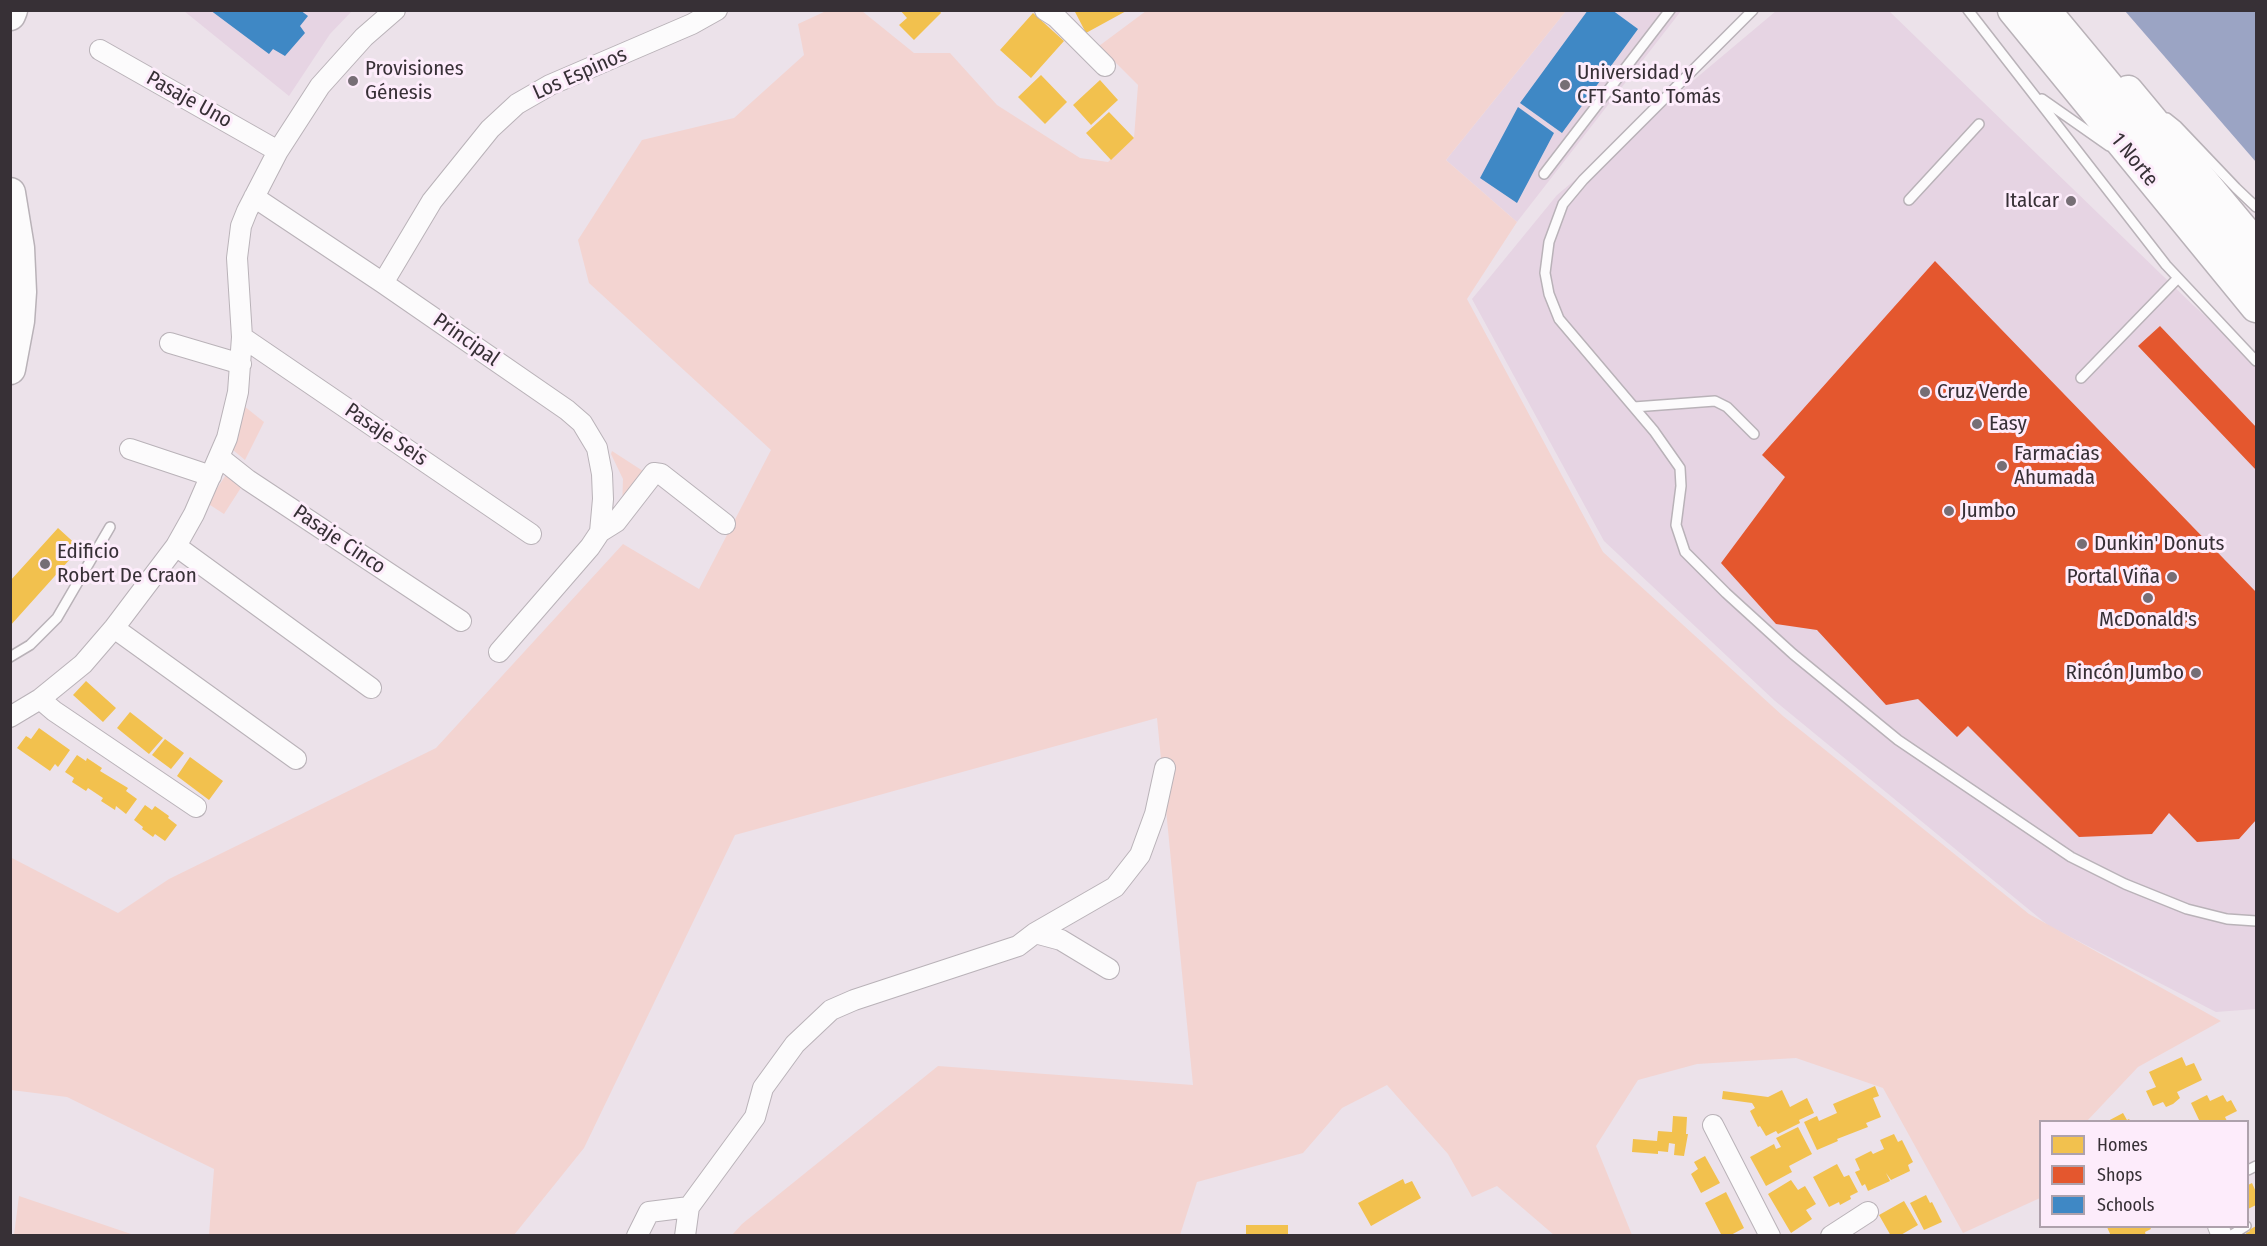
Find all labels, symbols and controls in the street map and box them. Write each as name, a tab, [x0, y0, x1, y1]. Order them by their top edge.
street label: Los Espinos	[529, 42, 631, 106]
place label: Provisiones Génesis	[365, 56, 464, 106]
place label: Universidad y CFT Santo Tomás	[1577, 60, 1721, 110]
street label: Pasaje Uno	[142, 66, 236, 134]
marker: Provisiones Génesis	[346, 74, 360, 88]
marker: Universidad y CFT Santo Tomás	[1558, 78, 1572, 92]
street label: 1 Norte	[2105, 128, 2163, 192]
place label: Italcar	[2005, 188, 2059, 214]
marker: Italcar	[2064, 194, 2078, 208]
street label: Principal	[428, 308, 504, 372]
place label: Cruz Verde	[1937, 379, 2028, 405]
marker: Cruz Verde	[1918, 385, 1932, 399]
street label: Pasaje Seis	[340, 398, 432, 472]
place label: Easy	[1989, 411, 2027, 437]
marker: Easy	[1970, 417, 1984, 431]
place label: Farmacias Ahumada	[2014, 441, 2099, 491]
marker: Farmacias Ahumada	[1995, 459, 2009, 473]
place label: Jumbo	[1961, 498, 2016, 524]
street label: Pasaje Cinco	[288, 500, 390, 580]
marker: Jumbo	[1942, 504, 1956, 518]
place label: Dunkin' Donuts	[2094, 531, 2224, 557]
marker: Dunkin' Donuts	[2075, 537, 2089, 551]
place label: Edificio Robert De Craon	[57, 539, 197, 589]
marker: Edificio Robert De Craon	[38, 557, 52, 571]
place label: Portal Viña	[2067, 564, 2160, 590]
marker: Portal Viña	[2165, 570, 2179, 584]
marker: McDonald's	[2141, 591, 2155, 605]
place label: McDonald's	[2099, 607, 2197, 633]
place label: Rincón Jumbo	[2065, 660, 2184, 686]
marker: Rincón Jumbo	[2189, 666, 2203, 680]
legend	[2039, 1120, 2249, 1228]
text: Homes	[2097, 1134, 2148, 1156]
text: Shops	[2097, 1164, 2142, 1186]
text: Schools	[2097, 1194, 2155, 1216]

